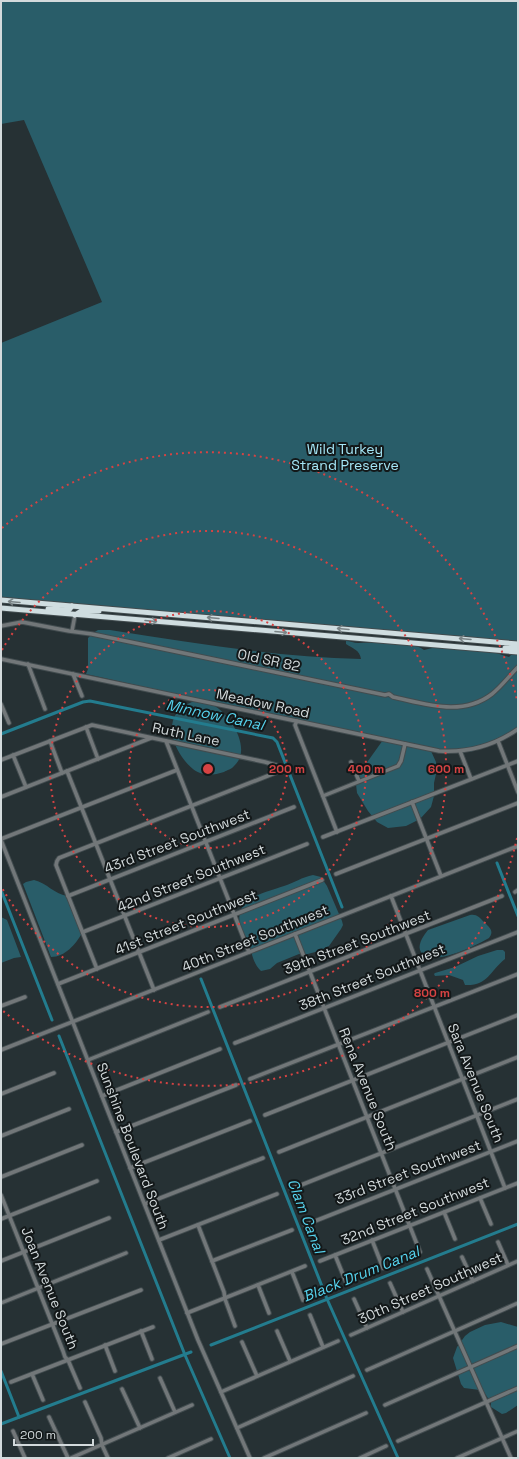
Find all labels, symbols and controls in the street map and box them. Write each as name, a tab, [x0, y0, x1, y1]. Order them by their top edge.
park label: Wild Turkey Strand Preserve	[291, 440, 399, 474]
one-way arrow	[8, 598, 21, 605]
one-way arrow	[207, 615, 220, 622]
one-way arrow	[144, 618, 157, 625]
one-way arrow	[337, 626, 350, 633]
one-way arrow	[274, 628, 287, 635]
one-way arrow	[459, 636, 472, 643]
street label: Old SR 82	[236, 645, 302, 675]
street label: Meadow Road	[215, 684, 311, 722]
water label: Minnow Canal	[164, 695, 268, 735]
street label: Ruth Lane	[151, 718, 221, 750]
text: 200 m	[269, 761, 305, 777]
text: 400 m	[348, 761, 384, 777]
text: 600 m	[428, 761, 464, 777]
centre of rings	[201, 762, 215, 776]
street label: 43rd Street Southwest	[101, 805, 253, 877]
street label: 42nd Street Southwest	[114, 840, 268, 916]
street label: 41st Street Southwest	[112, 885, 260, 959]
street label: 40th Street Southwest	[179, 900, 331, 976]
street label: 39th Street Southwest	[281, 906, 433, 978]
street label: 38th Street Southwest	[296, 939, 448, 1015]
text: 800 m	[414, 985, 450, 1001]
street label: Sara Avenue South	[444, 1021, 508, 1145]
street label: Rena Avenue South	[335, 1025, 401, 1153]
street label: Sunshine Boulevard South	[93, 1060, 173, 1232]
street label: 33rd Street Southwest	[333, 1136, 483, 1208]
street label: 32nd Street Southwest	[338, 1173, 492, 1249]
water label: Clam Canal	[284, 1176, 330, 1258]
street label: Joan Avenue South	[17, 1224, 83, 1352]
water label: Black Drum Canal	[300, 1241, 424, 1306]
street label: 30th Street Southwest	[355, 1248, 505, 1328]
scale bar	[14, 1421, 93, 1447]
text: 200 m	[20, 1427, 56, 1443]

